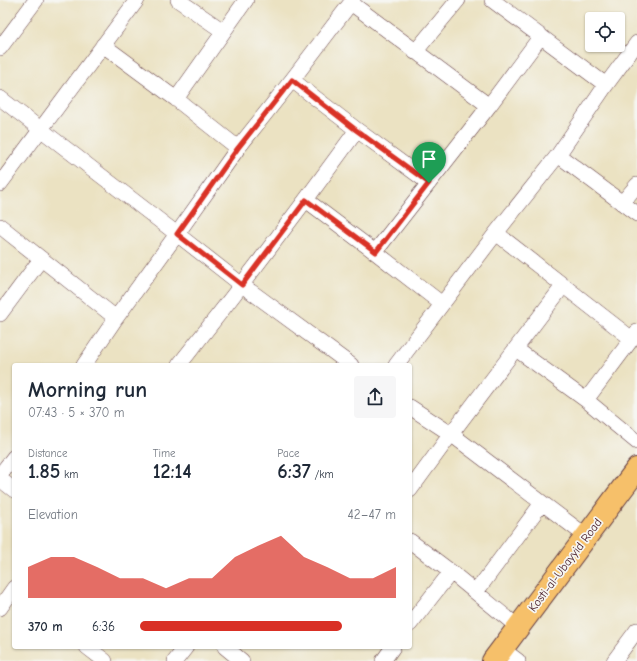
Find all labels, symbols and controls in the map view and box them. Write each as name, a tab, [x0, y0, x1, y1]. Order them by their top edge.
map controls	[585, 12, 625, 52]
button: locate	[585, 12, 625, 52]
pin	[412, 142, 446, 183]
icon: arrive	[418, 148, 440, 170]
button: share	[354, 376, 396, 418]
text: Morning run	[28, 377, 147, 403]
text: 07:43 · 5 × 370 m	[28, 405, 125, 420]
text: Distance	[28, 447, 67, 460]
text: Time	[153, 447, 176, 460]
text: Pace	[277, 447, 300, 460]
text: 1.85	[28, 460, 60, 483]
text: 12:14	[153, 460, 192, 483]
text: 6:37	[277, 460, 311, 483]
text: km	[60, 468, 78, 481]
text: /km	[311, 468, 334, 481]
text: Elevation	[28, 507, 78, 522]
text: 42–47 m	[348, 507, 396, 522]
street label: Kosti-al-Ubayyid Road	[525, 516, 605, 614]
text: 370 m	[28, 619, 63, 634]
text: 6:36	[92, 619, 115, 634]

